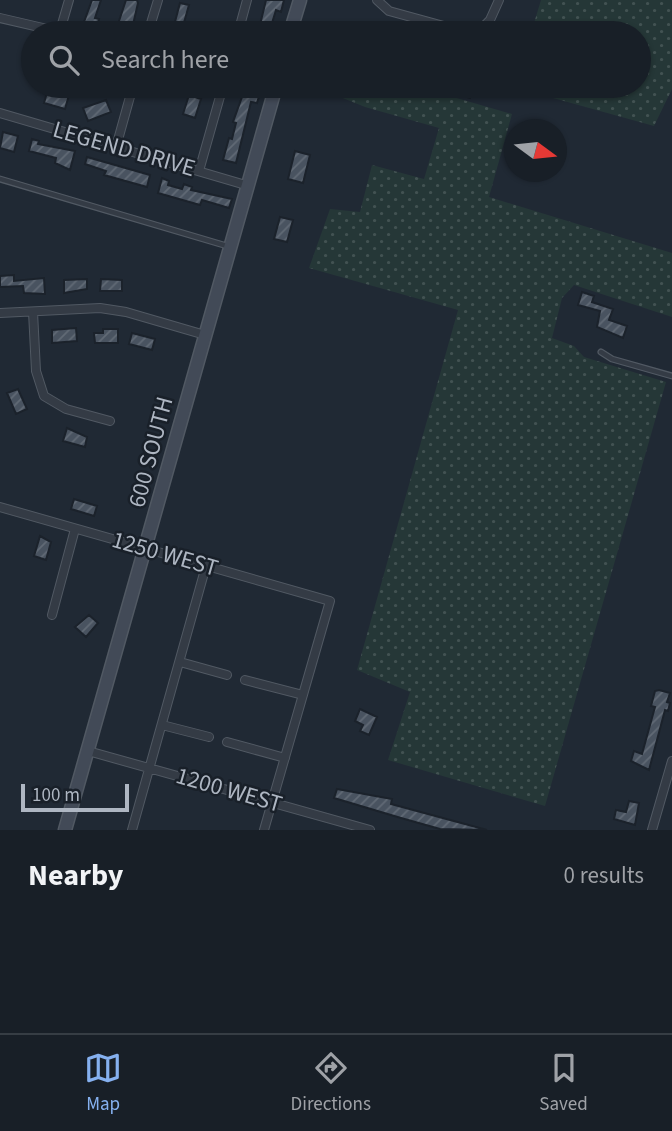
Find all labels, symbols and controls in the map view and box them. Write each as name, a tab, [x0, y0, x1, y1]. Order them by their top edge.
search box	[21, 21, 651, 98]
icon: search	[45, 41, 83, 79]
text: Search here	[101, 41, 229, 78]
street label: LEGEND DRIVE	[49, 112, 199, 186]
north arrow	[504, 119, 567, 182]
street label: 600 SOUTH	[119, 393, 183, 511]
street label: 1250 WEST	[108, 522, 222, 586]
street label: 1200 WEST	[172, 758, 286, 822]
scale bar	[21, 781, 130, 813]
text: 100 m	[32, 782, 80, 809]
text: Nearby	[28, 854, 123, 897]
text: 0 results	[564, 859, 644, 892]
tab: Map	[84, 1049, 122, 1118]
tab: Directions	[291, 1049, 371, 1118]
tab: Saved	[539, 1049, 588, 1118]

